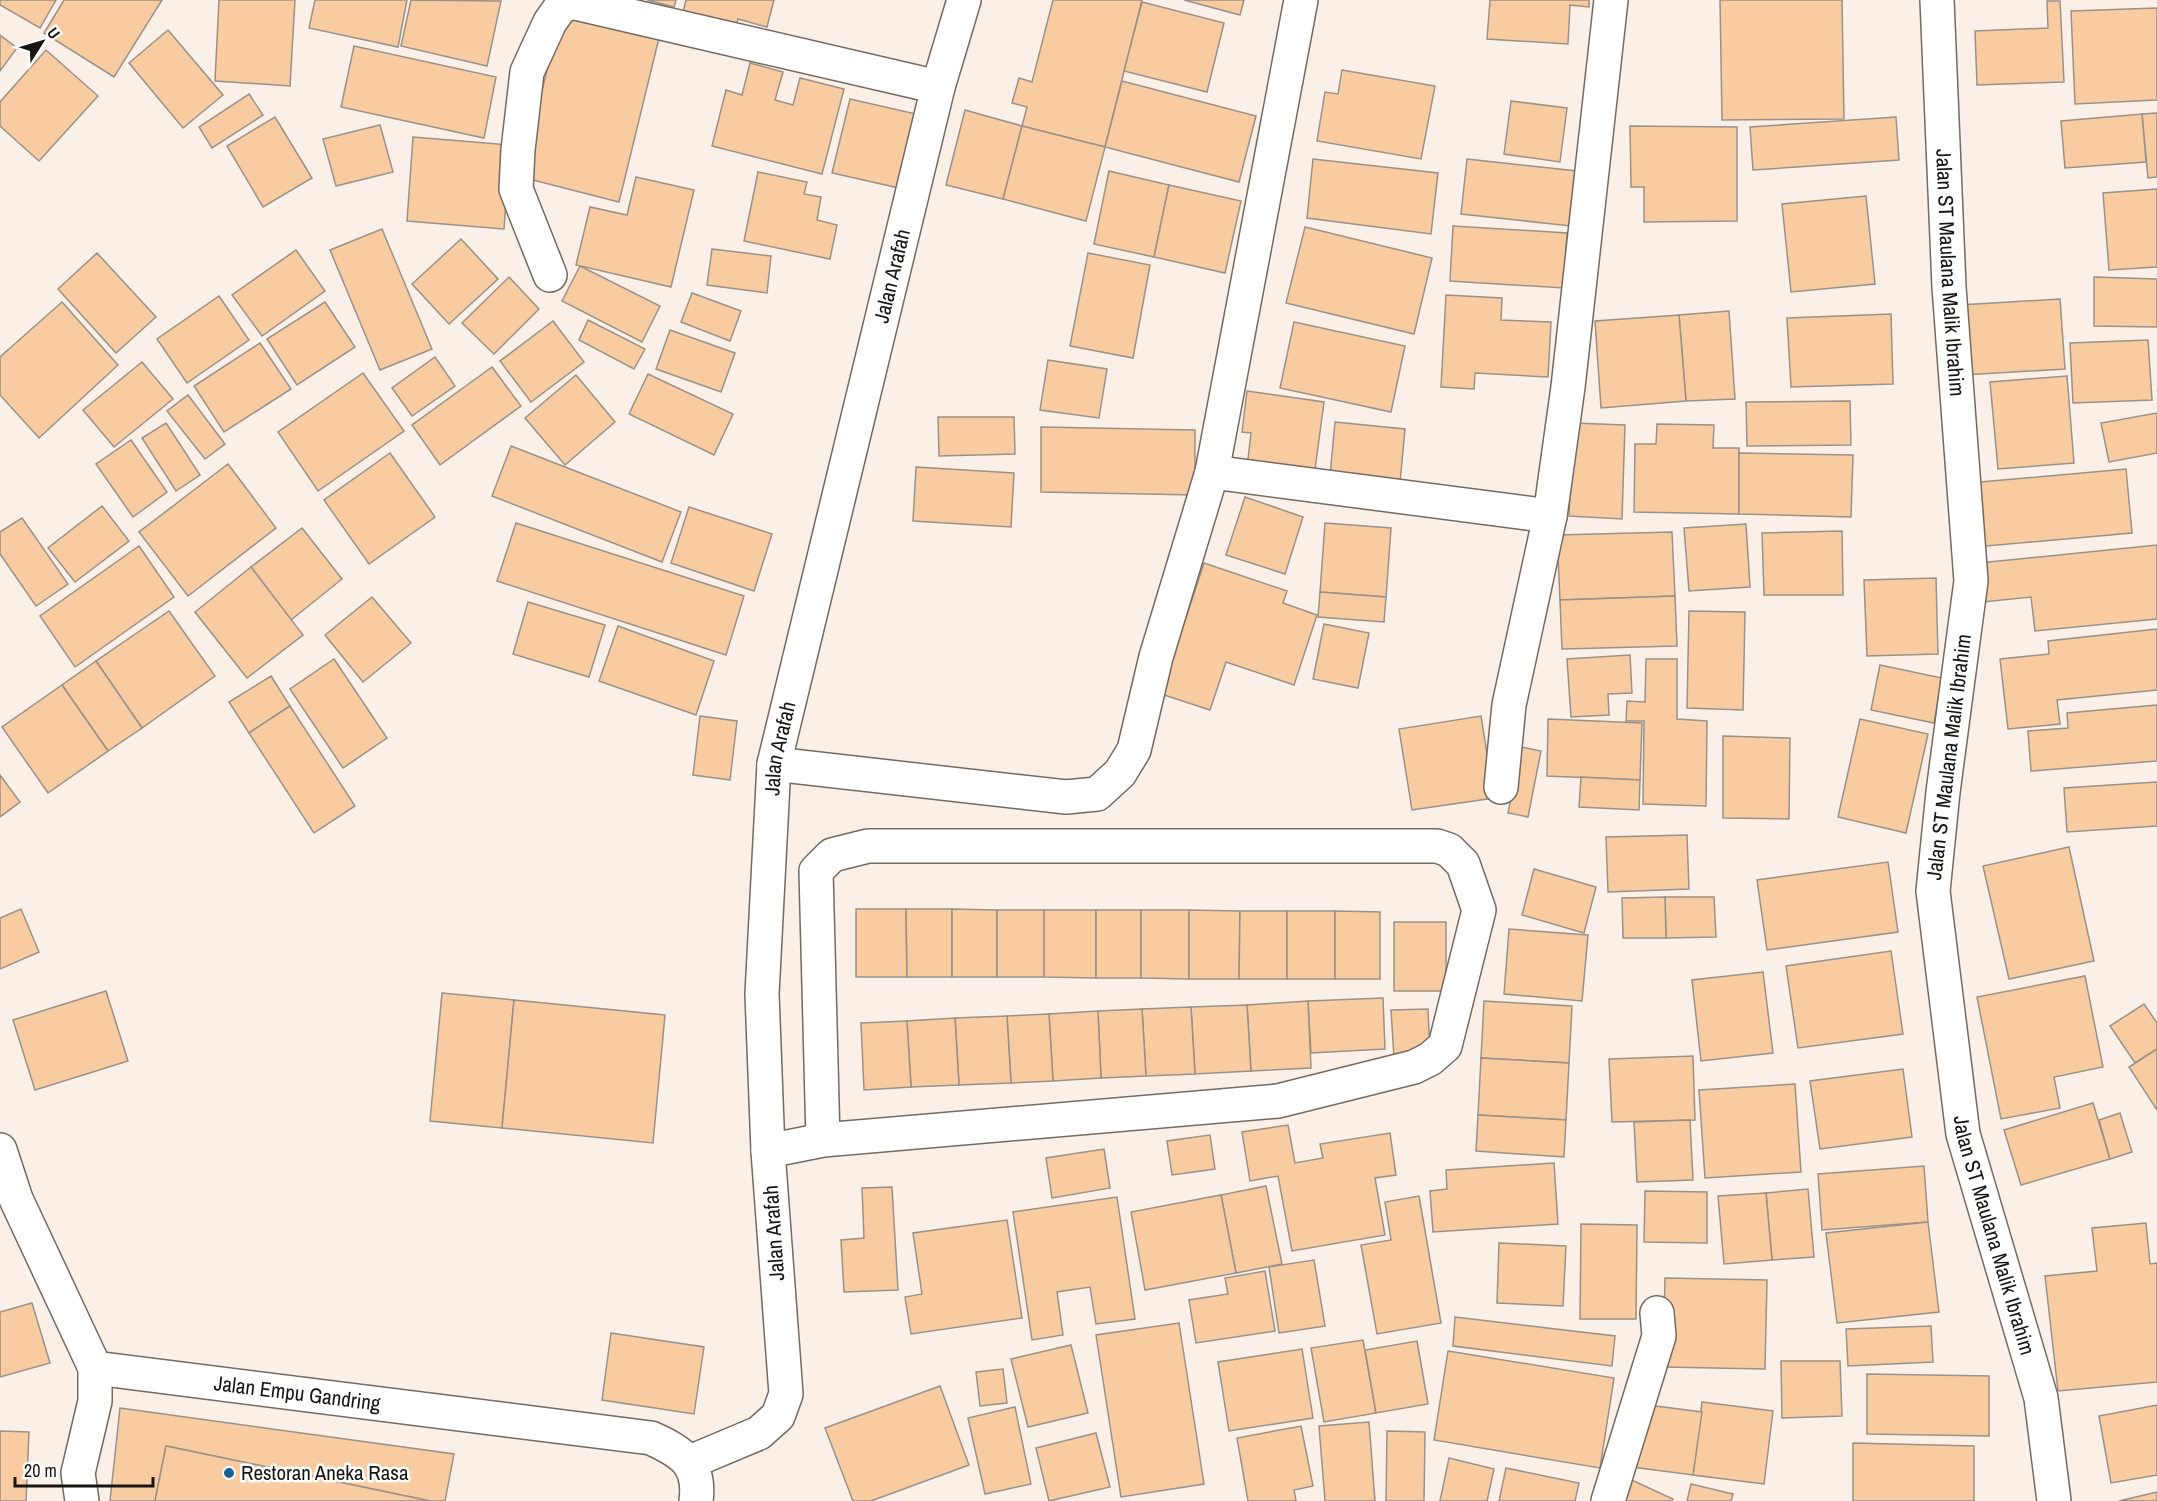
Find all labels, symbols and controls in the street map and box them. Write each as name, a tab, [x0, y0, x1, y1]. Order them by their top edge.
north arrow	[12, 12, 72, 72]
text: U	[42, 23, 66, 43]
street label: Jalan ST Maulana Malik Ibrahim	[1929, 148, 1972, 397]
street label: Jalan Arafah	[866, 226, 917, 326]
street label: Jalan ST Maulana Malik Ibrahim	[1919, 632, 1978, 882]
street label: Jalan Arafah	[757, 698, 803, 796]
street label: Jalan ST Maulana Malik Ibrahim	[1947, 1114, 2042, 1358]
street label: Jalan Arafah	[756, 1184, 791, 1282]
street label: Jalan Empu Gandring	[212, 1368, 383, 1418]
scale bar	[15, 1450, 153, 1488]
text: 20 m	[24, 1458, 57, 1483]
place label: Restoran Aneka Rasa	[241, 1458, 409, 1487]
marker: Restoran Aneka Rasa	[222, 1466, 236, 1480]

